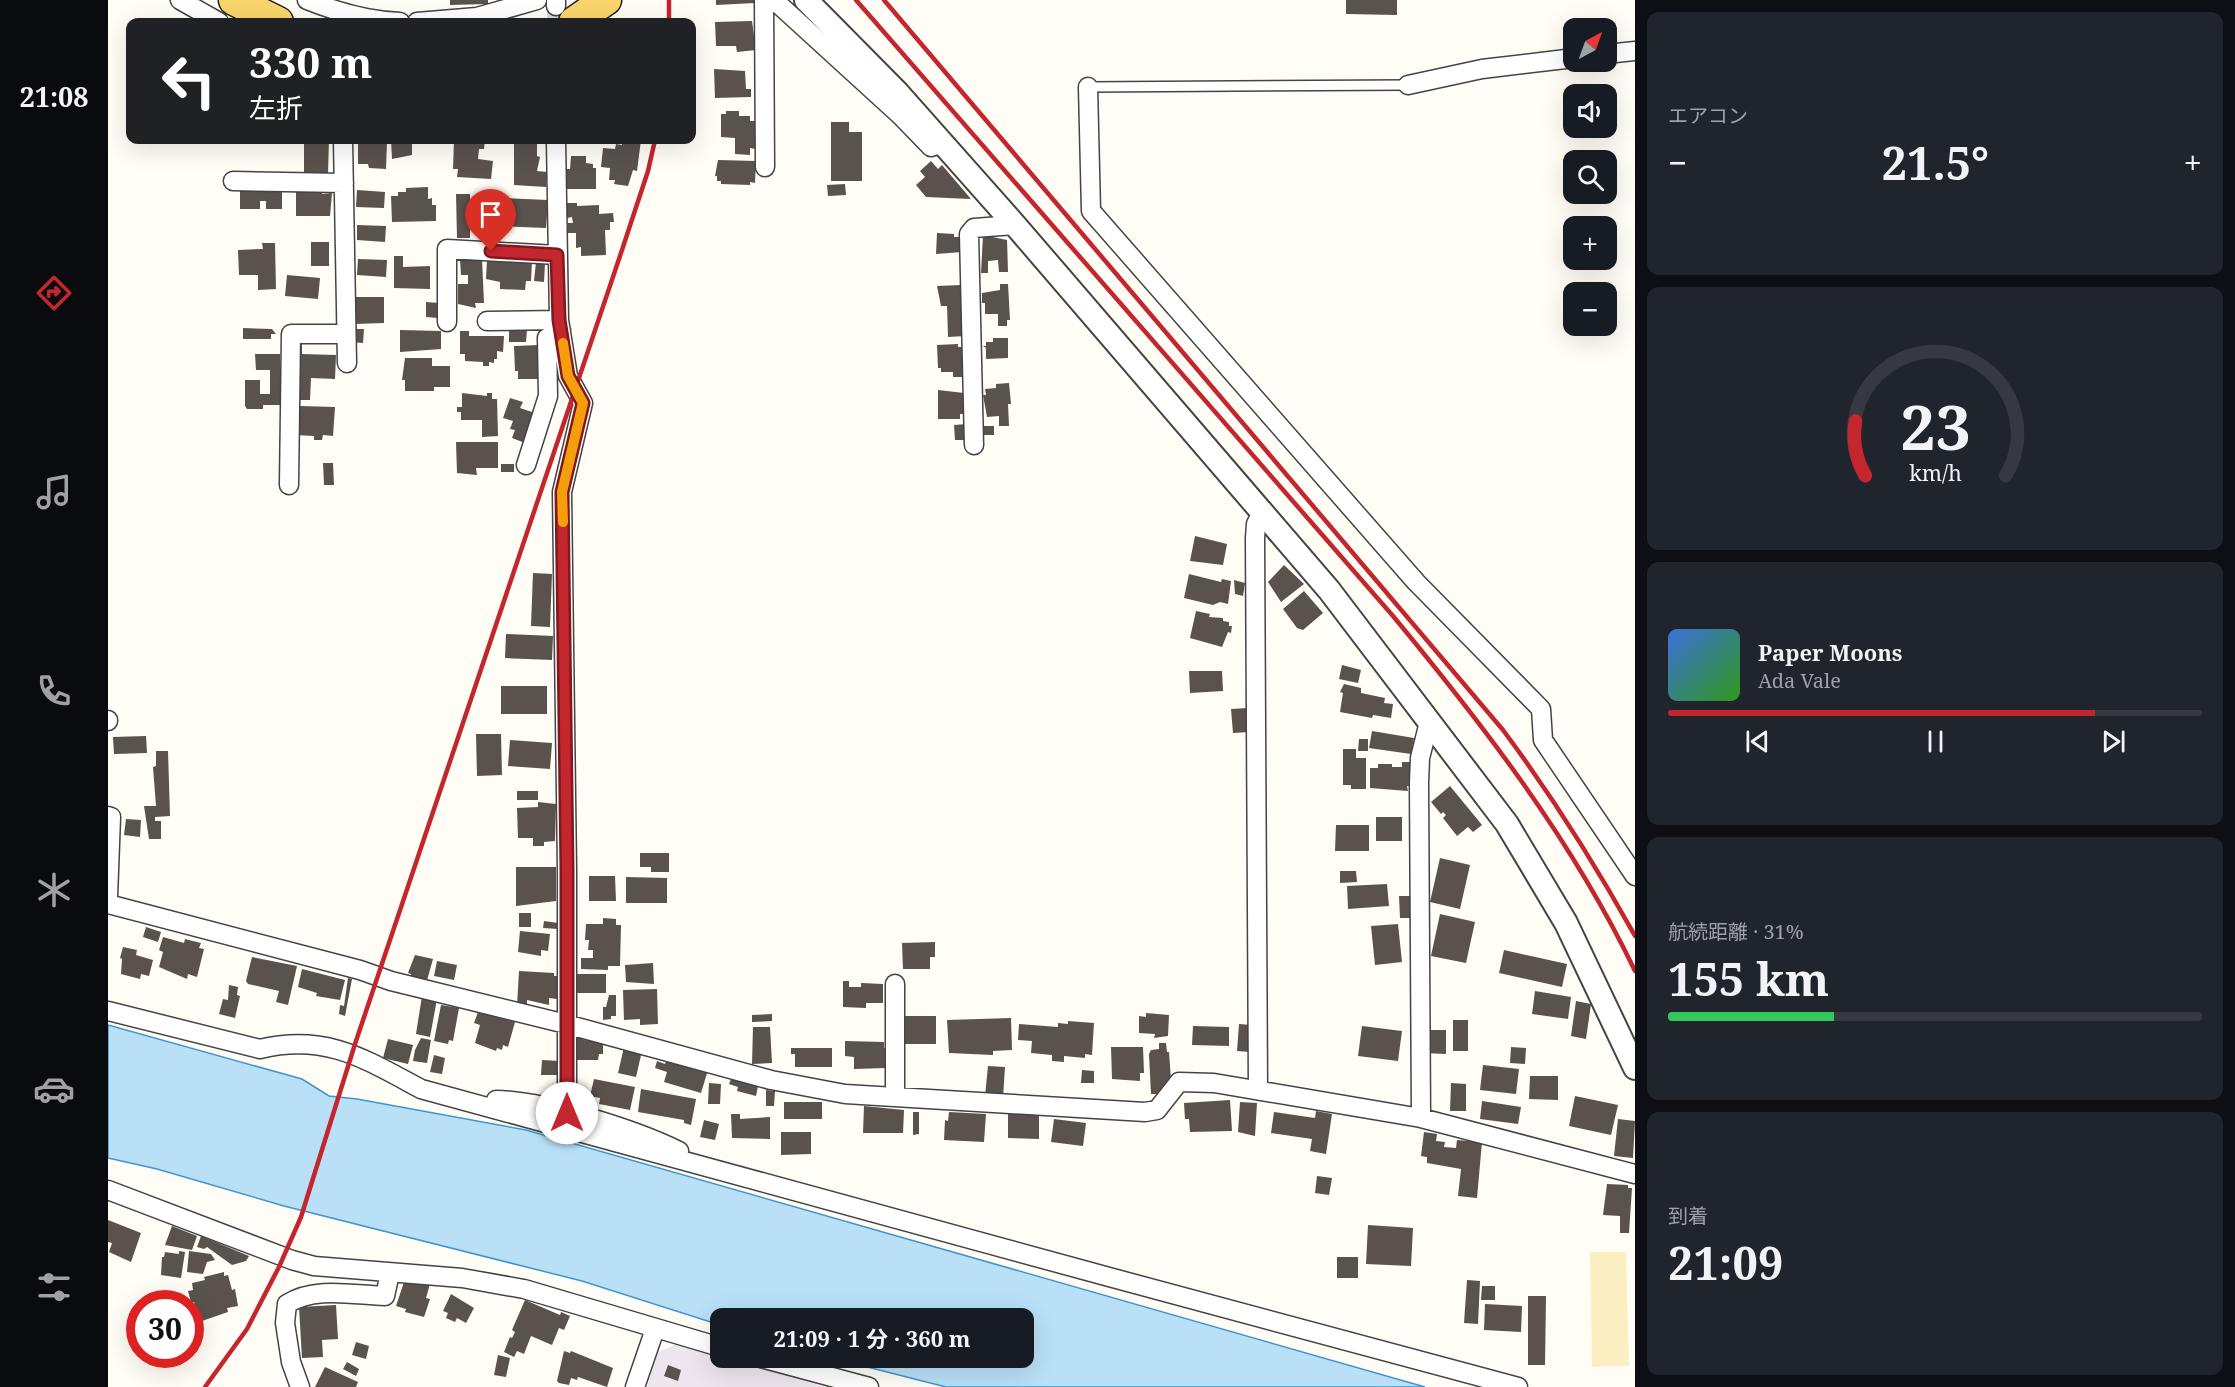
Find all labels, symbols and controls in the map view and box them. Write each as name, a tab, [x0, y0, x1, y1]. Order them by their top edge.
north arrow	[1563, 18, 1617, 72]
map controls	[1563, 18, 1617, 336]
text: 330 m	[249, 33, 373, 90]
icon: left	[150, 42, 228, 120]
text: 21:08	[19, 78, 89, 115]
button: sound	[1563, 84, 1617, 138]
text: 左折	[249, 89, 303, 126]
text: エアコン	[1668, 102, 1748, 129]
text: 21.5°	[1882, 132, 1989, 193]
text: −	[1668, 140, 1687, 185]
text: +	[2184, 140, 2202, 185]
button: search	[1563, 150, 1617, 204]
pin	[465, 189, 516, 251]
icon: arrive	[474, 198, 507, 231]
button: +	[1563, 216, 1617, 270]
icon: directions	[33, 272, 75, 314]
button: −	[1563, 282, 1617, 336]
text: 23	[1900, 383, 1970, 468]
text: km/h	[1909, 458, 1962, 487]
icon: music	[33, 471, 75, 513]
text: Paper Moons	[1758, 637, 1902, 667]
text: Ada Vale	[1758, 667, 1841, 694]
icon: phone	[33, 670, 75, 712]
icon: previous	[1741, 725, 1774, 758]
icon: pause	[1919, 725, 1952, 758]
icon: next	[2097, 725, 2130, 758]
icon: climate	[33, 869, 75, 911]
text: 航続距離 · 31%	[1668, 918, 1804, 945]
text: 155 km	[1668, 948, 1829, 1009]
icon: car	[33, 1068, 75, 1110]
position arrow	[535, 1081, 599, 1145]
text: 到着	[1668, 1202, 1708, 1229]
text: 21:09	[1668, 1232, 1783, 1293]
icon: filters	[33, 1266, 75, 1308]
speed limit sign: 30	[126, 1290, 204, 1368]
text: 21:09 · 1 分 · 360 m	[773, 1323, 971, 1353]

